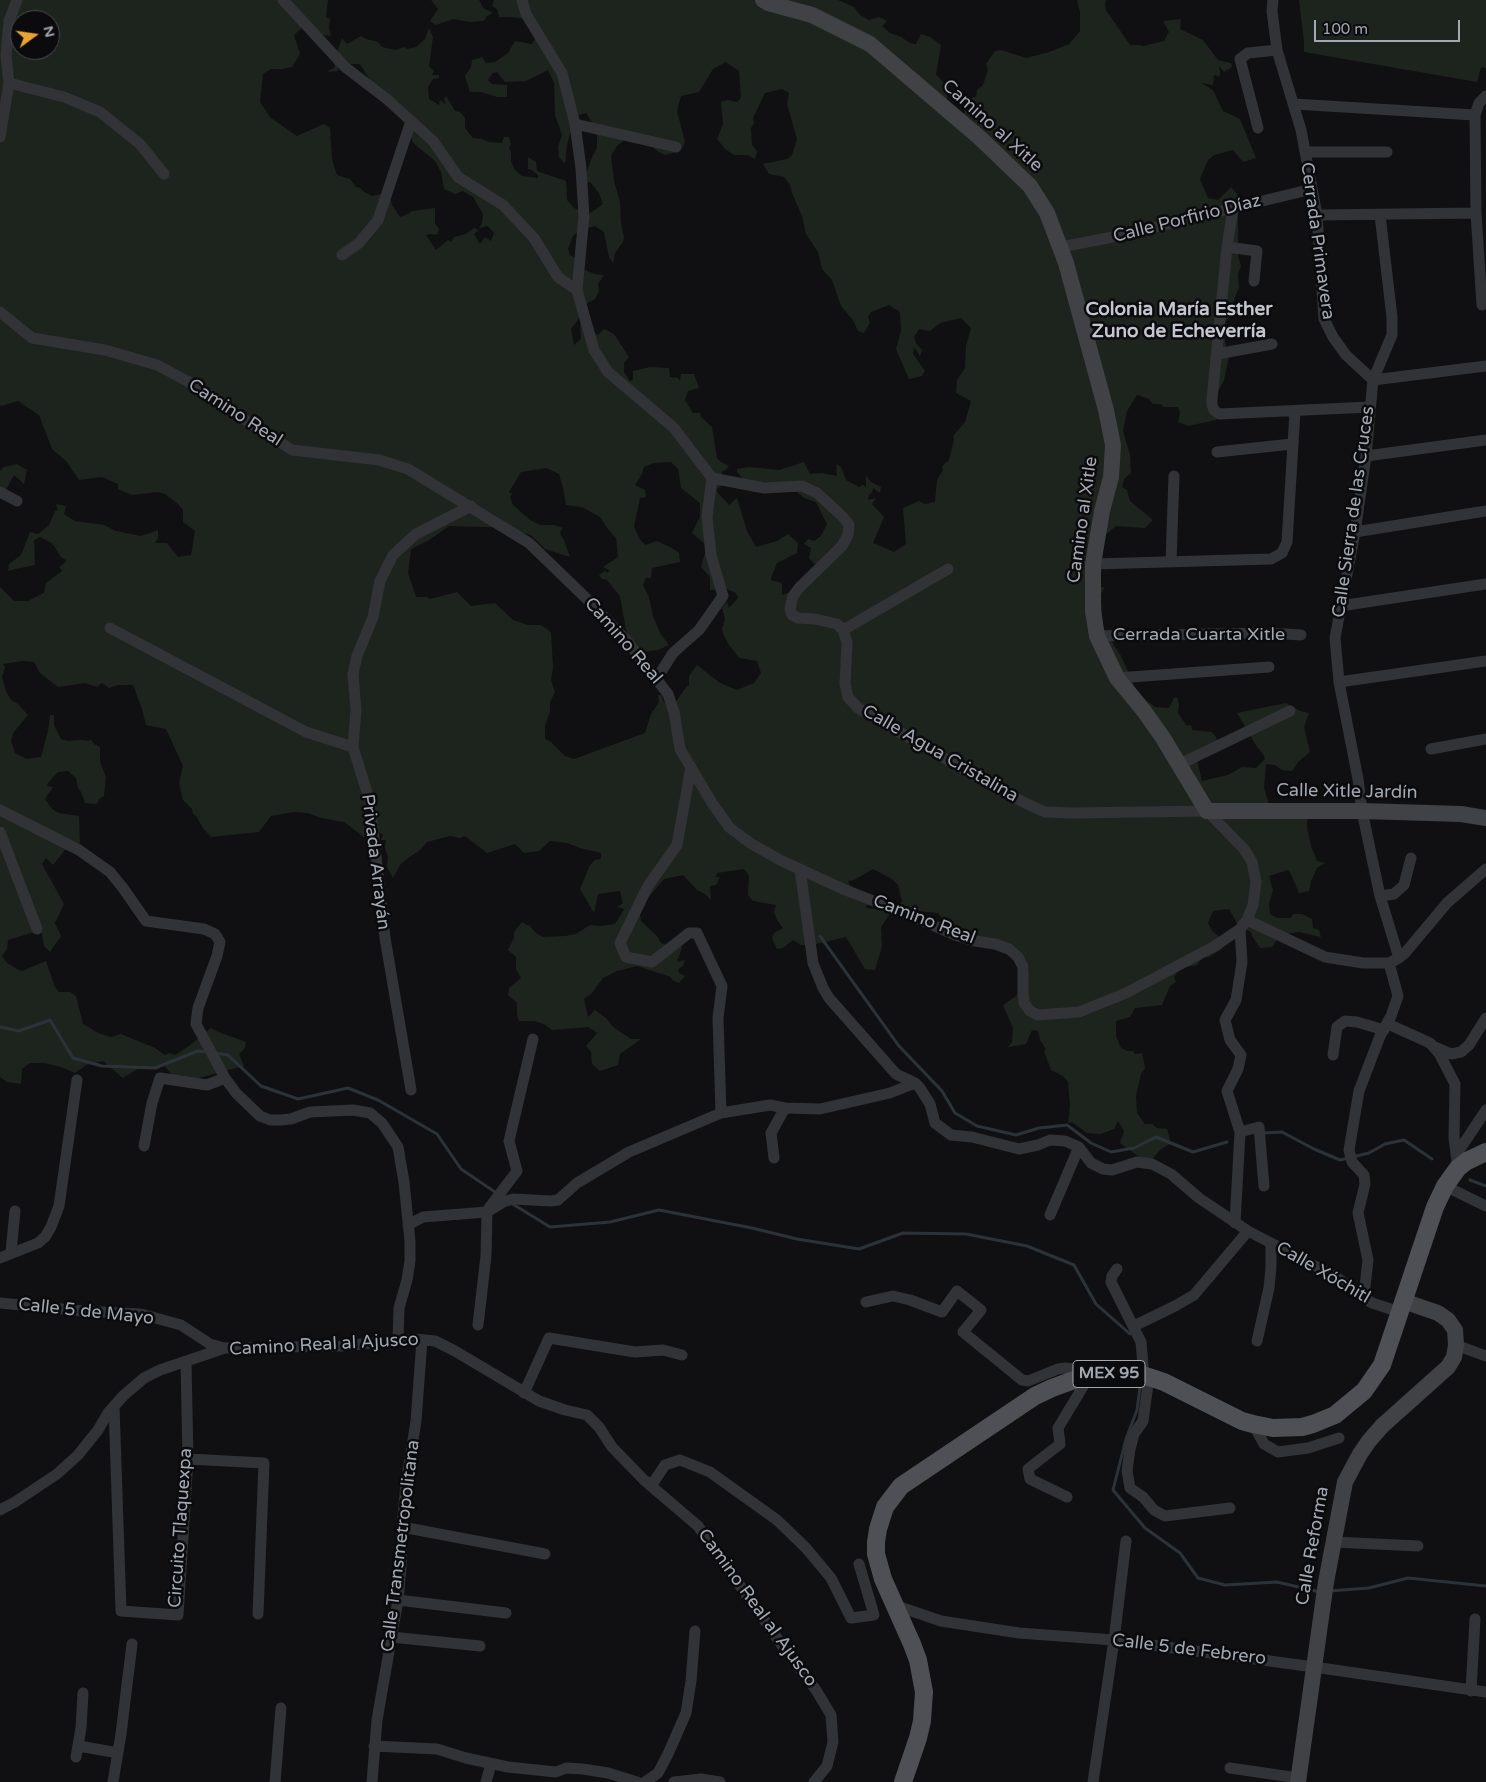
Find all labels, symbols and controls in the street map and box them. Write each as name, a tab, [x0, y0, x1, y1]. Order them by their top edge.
north arrow	[10, 10, 60, 60]
scale bar	[1316, 10, 1462, 42]
text: 100 m	[1322, 20, 1368, 38]
text: N	[39, 24, 59, 39]
street label: Camino al Xitle	[937, 75, 1047, 177]
street label: Cerrada Primavera	[1295, 161, 1339, 321]
street label: Calle Porfirio Díaz	[1111, 190, 1263, 248]
district label: Colonia María Esther Zuno de Echeverría	[1085, 299, 1273, 343]
street label: Camino Real	[184, 375, 286, 451]
street label: Calle Sierra de las Cruces	[1328, 405, 1380, 619]
street label: Camino al Xitle	[1063, 455, 1103, 585]
street label: Camino Real	[579, 593, 667, 689]
street label: Cerrada Cuarta Xitle	[1113, 624, 1285, 646]
street label: Calle Agua Cristalina	[858, 701, 1022, 807]
street label: Calle Xitle Jardín	[1276, 780, 1418, 804]
street label: Privada Arrayán	[356, 793, 394, 931]
street label: Camino Real	[870, 891, 978, 949]
street label: Calle Xóchitl	[1272, 1237, 1374, 1309]
street label: Calle 5 de Mayo	[17, 1294, 155, 1330]
street label: Camino Real al Ajusco	[229, 1329, 419, 1361]
road number: MEX 95	[1073, 1360, 1145, 1388]
street label: Calle Transmetropolitana	[377, 1439, 425, 1653]
street label: Circuito Tlaquexpa	[165, 1447, 197, 1609]
street label: Calle Reforma	[1292, 1485, 1334, 1607]
street label: Camino Real al Ajusco	[693, 1525, 821, 1691]
street label: Calle 5 de Febrero	[1111, 1630, 1267, 1670]

